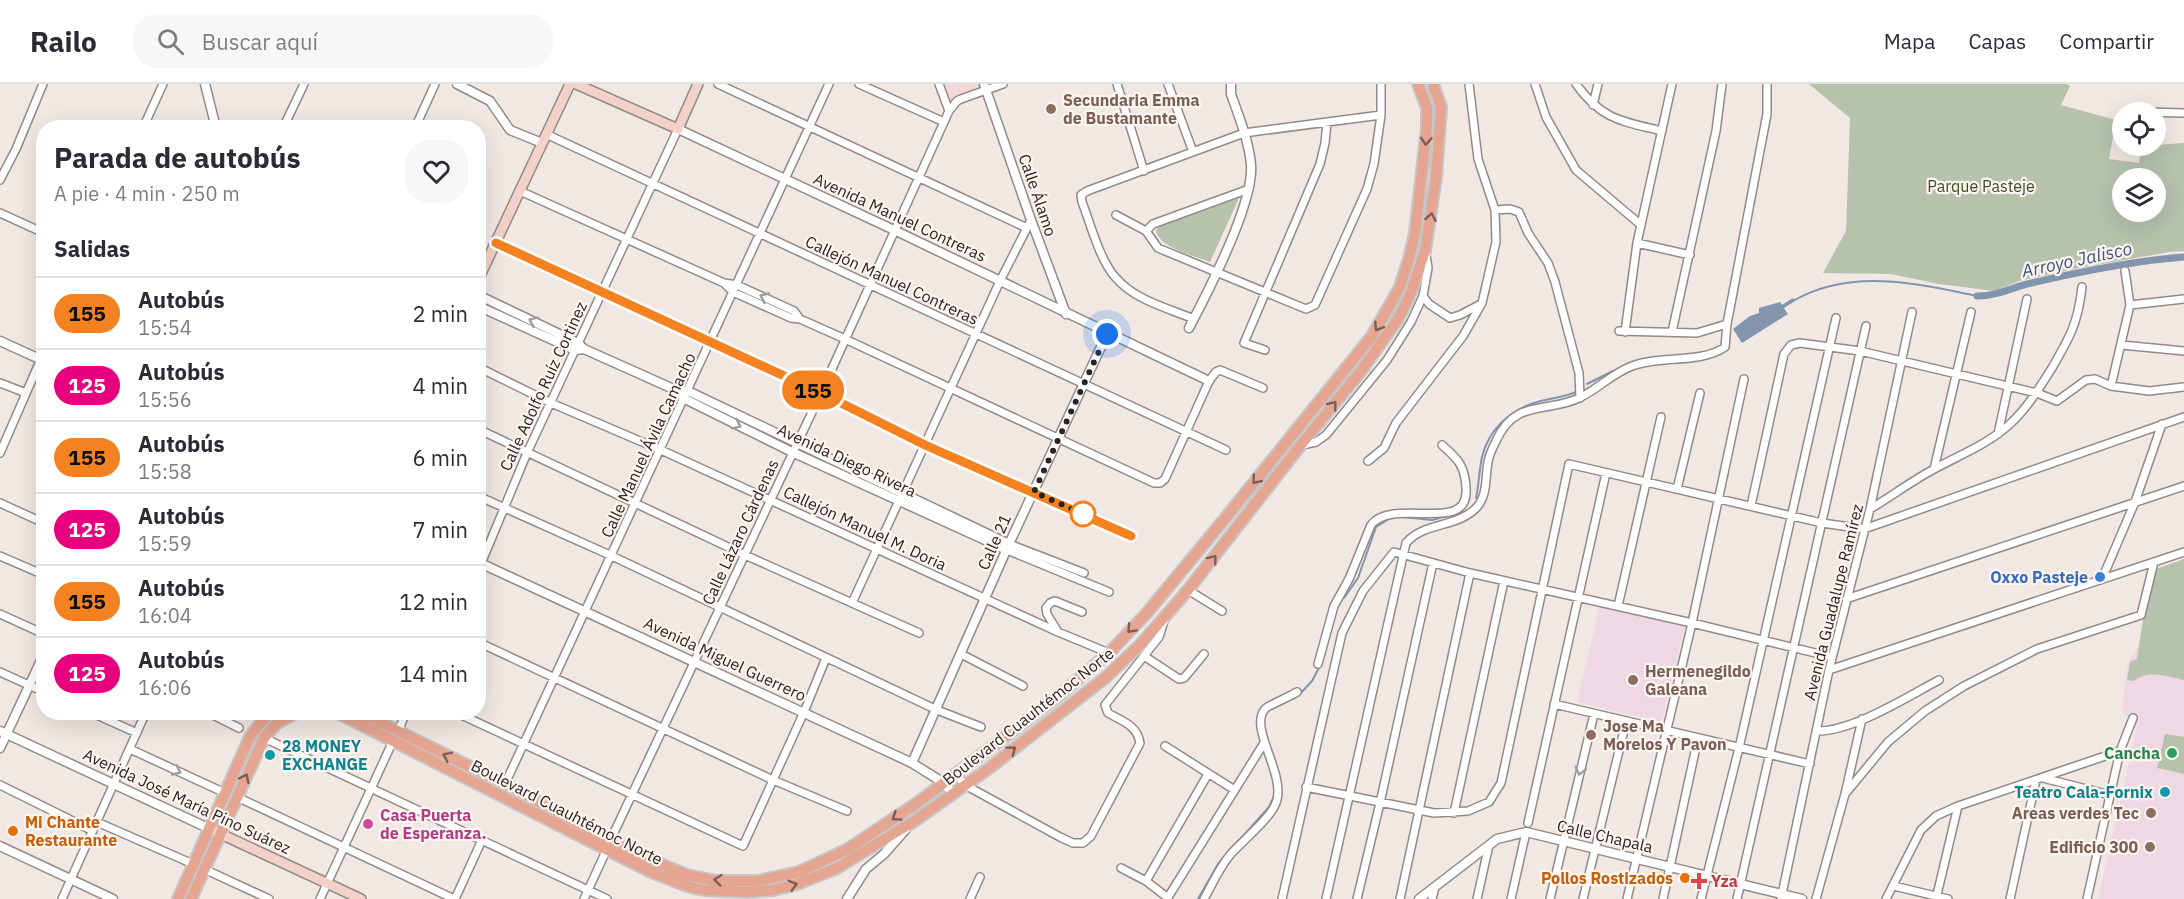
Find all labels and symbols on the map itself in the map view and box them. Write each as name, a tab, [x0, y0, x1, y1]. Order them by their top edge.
place label: Secundaria Emma de Bustamante	[1063, 90, 1200, 128]
marker: Secundaria Emma de Bustamante	[1044, 102, 1058, 116]
one-way arrow	[1420, 136, 1433, 145]
street label: Calle Álamo	[1015, 151, 1062, 239]
street label: Avenida Manuel Contreras	[811, 168, 989, 266]
park label: Parque Pasteje	[1927, 176, 2035, 196]
one-way arrow	[1424, 212, 1437, 222]
street label: Callejón Manuel Contreras	[802, 231, 982, 329]
water label: Arroyo Jalisco	[2019, 237, 2134, 283]
one-way arrow	[760, 293, 771, 305]
street label: Calle Adolfo Ruíz Cortinez	[495, 298, 591, 474]
one-way arrow	[528, 316, 539, 328]
your location	[1092, 319, 1122, 349]
one-way arrow	[1373, 321, 1385, 331]
street label: Calle Manuel Ávila Camacho	[595, 349, 700, 541]
line badge: 155	[778, 370, 848, 410]
one-way arrow	[1326, 401, 1337, 412]
one-way arrow	[731, 418, 742, 429]
street label: Avenida Diego Rivera	[774, 419, 920, 501]
street label: Calle Lázaro Cárdenas	[697, 456, 783, 608]
one-way arrow	[1253, 473, 1264, 484]
street label: Callejón Manuel M. Doria	[780, 481, 950, 575]
unlabelled marker	[1070, 501, 1096, 527]
street label: Avenida Guadalupe Ramírez	[1799, 502, 1867, 702]
street label: Calle 21	[973, 511, 1015, 573]
one-way arrow	[1205, 554, 1216, 565]
place label: Oxxo Pasteje	[1990, 567, 2088, 587]
marker: Oxxo Pasteje	[2093, 570, 2107, 584]
street label: Avenida Miguel Guerrero	[641, 613, 809, 705]
one-way arrow	[1127, 623, 1138, 633]
street label: Boulevard Cuauhtémoc Norte	[938, 643, 1118, 789]
place label: Hermenegildo Galeana	[1645, 661, 1751, 699]
marker: Hermenegildo Galeana	[1626, 673, 1640, 687]
place label: Jose Ma Morelos Y Pavon	[1603, 716, 1727, 754]
marker: Jose Ma Morelos Y Pavon	[1584, 728, 1598, 742]
place label: 28 MONEY EXCHANGE	[282, 736, 368, 774]
place label: Cancha	[2104, 743, 2160, 763]
street label: Avenida José María Pino Suárez	[80, 744, 294, 858]
marker: Cancha	[2165, 746, 2179, 760]
one-way arrow	[1005, 747, 1016, 758]
marker: 28 MONEY EXCHANGE	[263, 748, 277, 762]
one-way arrow	[442, 751, 453, 763]
street label: Boulevard Cuauhtémoc Norte	[468, 755, 666, 869]
one-way arrow	[171, 764, 182, 776]
one-way arrow	[1574, 766, 1587, 776]
one-way arrow	[238, 773, 250, 784]
place label: Teatro Cala-Fornix	[2014, 782, 2153, 802]
marker: Teatro Cala-Fornix	[2158, 785, 2172, 799]
place label: Areas verdes Tec	[2012, 803, 2139, 823]
place label: Casa Puerta de Esperanza.	[380, 805, 486, 843]
marker: Areas verdes Tec	[2144, 806, 2158, 820]
one-way arrow	[892, 809, 903, 820]
place label: Mi Chante Restaurante	[25, 812, 117, 850]
street label: Calle Chapala	[1555, 815, 1655, 857]
marker: Casa Puerta de Esperanza.	[361, 817, 375, 831]
marker: Mi Chante Restaurante	[6, 824, 20, 838]
place label: Edificio 300	[2049, 837, 2138, 857]
marker: Edificio 300	[2143, 840, 2157, 854]
place label: Pollos Rostizados	[1541, 868, 1673, 888]
marker: Pollos Rostizados	[1678, 871, 1692, 885]
place label: Yza	[1711, 871, 1738, 891]
one-way arrow	[713, 874, 722, 887]
marker: Yza	[1692, 874, 1706, 888]
one-way arrow	[788, 880, 798, 892]

